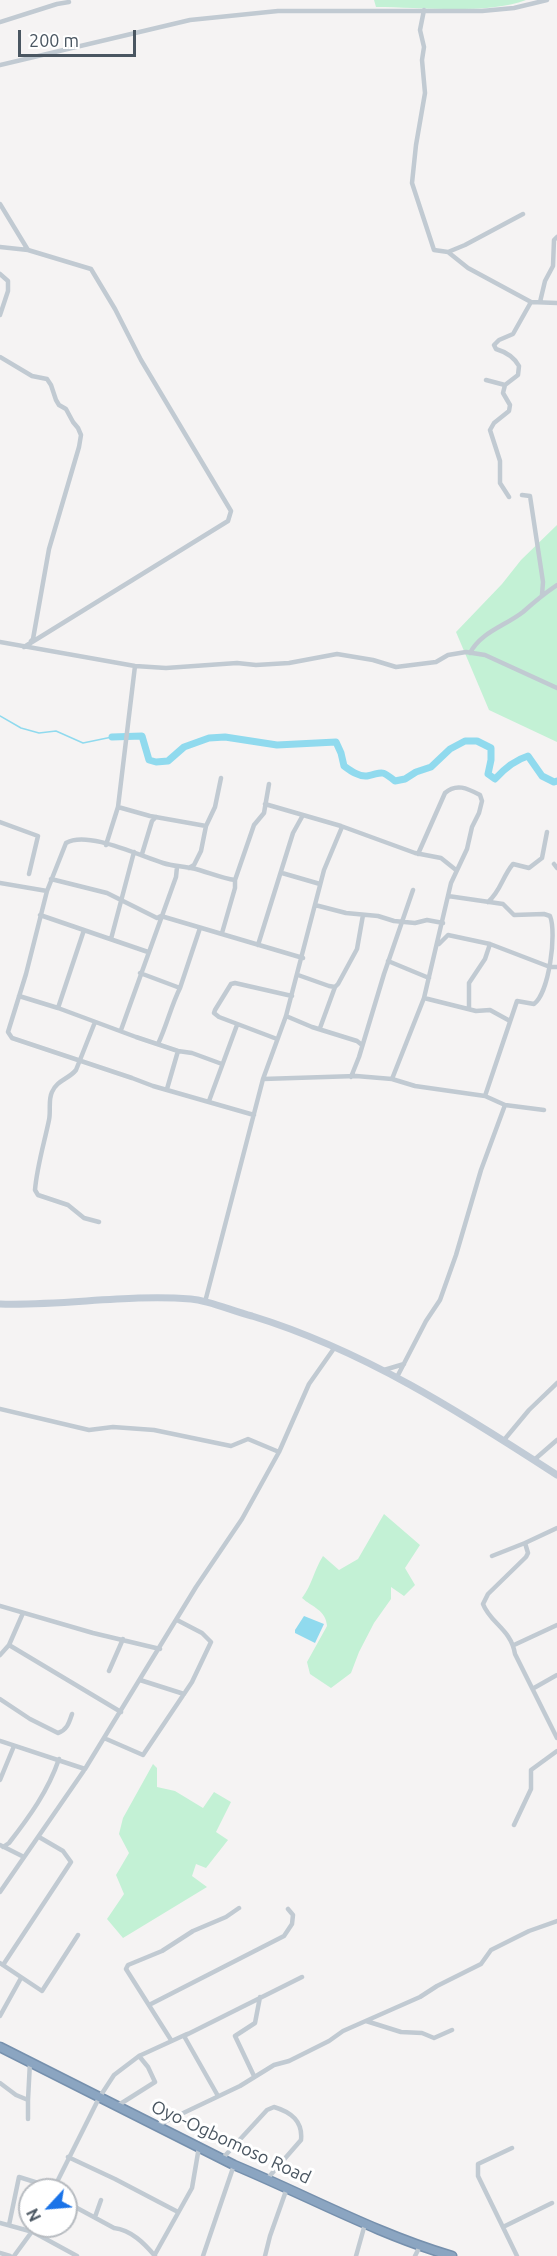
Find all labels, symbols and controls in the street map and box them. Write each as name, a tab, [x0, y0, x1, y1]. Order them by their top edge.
scale bar	[21, 18, 140, 56]
text: 200 m	[29, 30, 79, 50]
street label: Oyo-Ogbomoso Road	[148, 2095, 314, 2189]
north arrow	[18, 2178, 78, 2238]
text: N	[23, 2206, 44, 2224]

